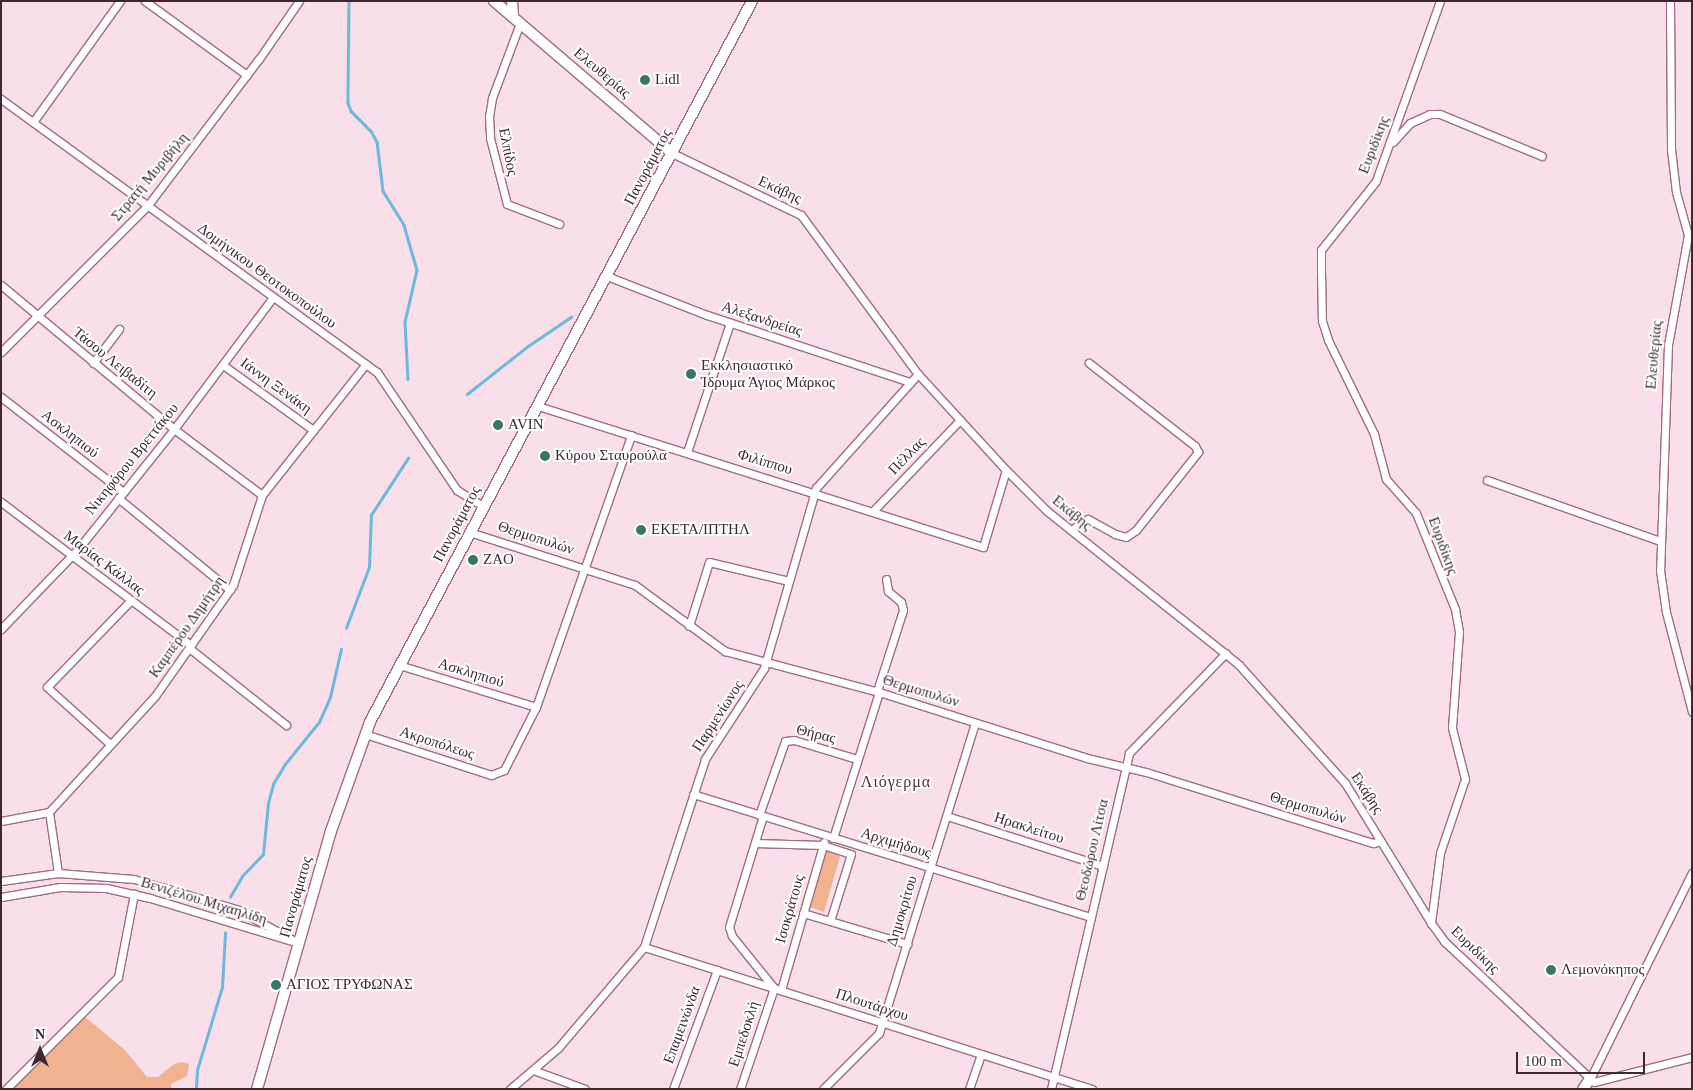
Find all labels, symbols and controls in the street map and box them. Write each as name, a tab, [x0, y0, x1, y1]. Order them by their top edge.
street label: Ελευθερίας	[570, 44, 634, 102]
place label: Lidl	[655, 71, 680, 89]
marker: Lidl	[639, 74, 651, 86]
street label: Ευριδίκης	[1355, 114, 1393, 176]
street label: Ελπίδος	[495, 126, 521, 178]
street label: Πανοράματος	[620, 126, 676, 208]
street label: Στρατή Μυριβήλη	[108, 129, 192, 225]
street label: Εκάβης	[755, 172, 805, 208]
street label: Δομήνικου Θεοτοκοπούλου	[194, 220, 340, 332]
street label: Αλεξανδρείας	[719, 297, 805, 341]
street label: Ελευθερίας	[1642, 320, 1666, 390]
street label: Τάσου Λειβαδίτη	[69, 323, 161, 403]
street label: Ιάννη Ξενάκη	[237, 354, 315, 418]
place label: Εκκλησιαστικό Ίδρυμα Άγιος Μάρκος	[701, 356, 836, 391]
marker: Εκκλησιαστικό Ίδρυμα Άγιος Μάρκος	[685, 368, 697, 380]
street label: Νικηφόρου Βρεττάκου	[81, 400, 183, 518]
street label: Ασκληπιού	[38, 406, 102, 462]
place label: AVIN	[508, 416, 544, 434]
marker: AVIN	[492, 419, 504, 431]
street label: Πέλλας	[885, 433, 929, 479]
street label: Φιλίππου	[735, 445, 795, 479]
place label: Κύρου Σταυρούλα	[555, 447, 667, 465]
marker: Κύρου Σταυρούλα	[539, 450, 551, 462]
street label: Πανοράματος	[429, 483, 485, 565]
street label: Εκάβης	[1049, 492, 1095, 534]
street label: Ευριδίκης	[1424, 514, 1462, 578]
street label: Θερμοπυλών	[496, 517, 576, 559]
place label: ΕΚΕΤΑ/ΙΠΤΗΛ	[651, 521, 750, 539]
marker: ΕΚΕΤΑ/ΙΠΤΗΛ	[635, 524, 647, 536]
street label: Μαρίας Κάλλας	[60, 527, 148, 599]
place label: ZAO	[483, 551, 514, 569]
marker: ZAO	[467, 554, 479, 566]
street label: Καμπέρου Δημήτρη	[145, 572, 229, 682]
street label: Ασκληπιού	[436, 654, 506, 692]
street label: Θερμοπυλών	[881, 671, 961, 711]
street label: Παρμενίωνος	[688, 677, 748, 755]
street label: Θήρας	[794, 720, 838, 748]
street label: Ακροπόλεως	[397, 722, 477, 764]
street label: Εκάβης	[1347, 769, 1387, 817]
district label: Λιόγερμα	[860, 772, 932, 792]
street label: Θερμοπυλών	[1268, 788, 1348, 828]
street label: Θεοδώρου Λίτσα	[1071, 797, 1113, 903]
street label: Ηρακλείτου	[992, 808, 1066, 848]
street label: Αρχιμήδους	[859, 824, 933, 862]
street label: Πανοράματος	[276, 854, 316, 940]
street label: Βενιζέλου Μιχαηλίδη	[139, 873, 269, 929]
street label: Ισοκράτους	[772, 873, 808, 945]
street label: Δημοκρίτου	[883, 873, 921, 949]
street label: Ευριδίκης	[1447, 922, 1503, 978]
place label: Λεμονόκηπος	[1561, 961, 1644, 979]
marker: Λεμονόκηπος	[1545, 964, 1557, 976]
place label: ΑΓΙΟΣ ΤΡΥΦΩΝΑΣ	[286, 976, 413, 994]
marker: ΑΓΙΟΣ ΤΡΥΦΩΝΑΣ	[270, 979, 282, 991]
street label: Επαμεινώνδα	[660, 984, 704, 1066]
street label: Πλουτάρχου	[833, 985, 911, 1025]
street label: Εμπεδοκλή	[725, 999, 763, 1069]
north arrow	[15, 1025, 65, 1075]
text: N	[35, 1027, 45, 1042]
scale bar	[1518, 1042, 1647, 1074]
text: 100 m	[1524, 1053, 1562, 1069]

